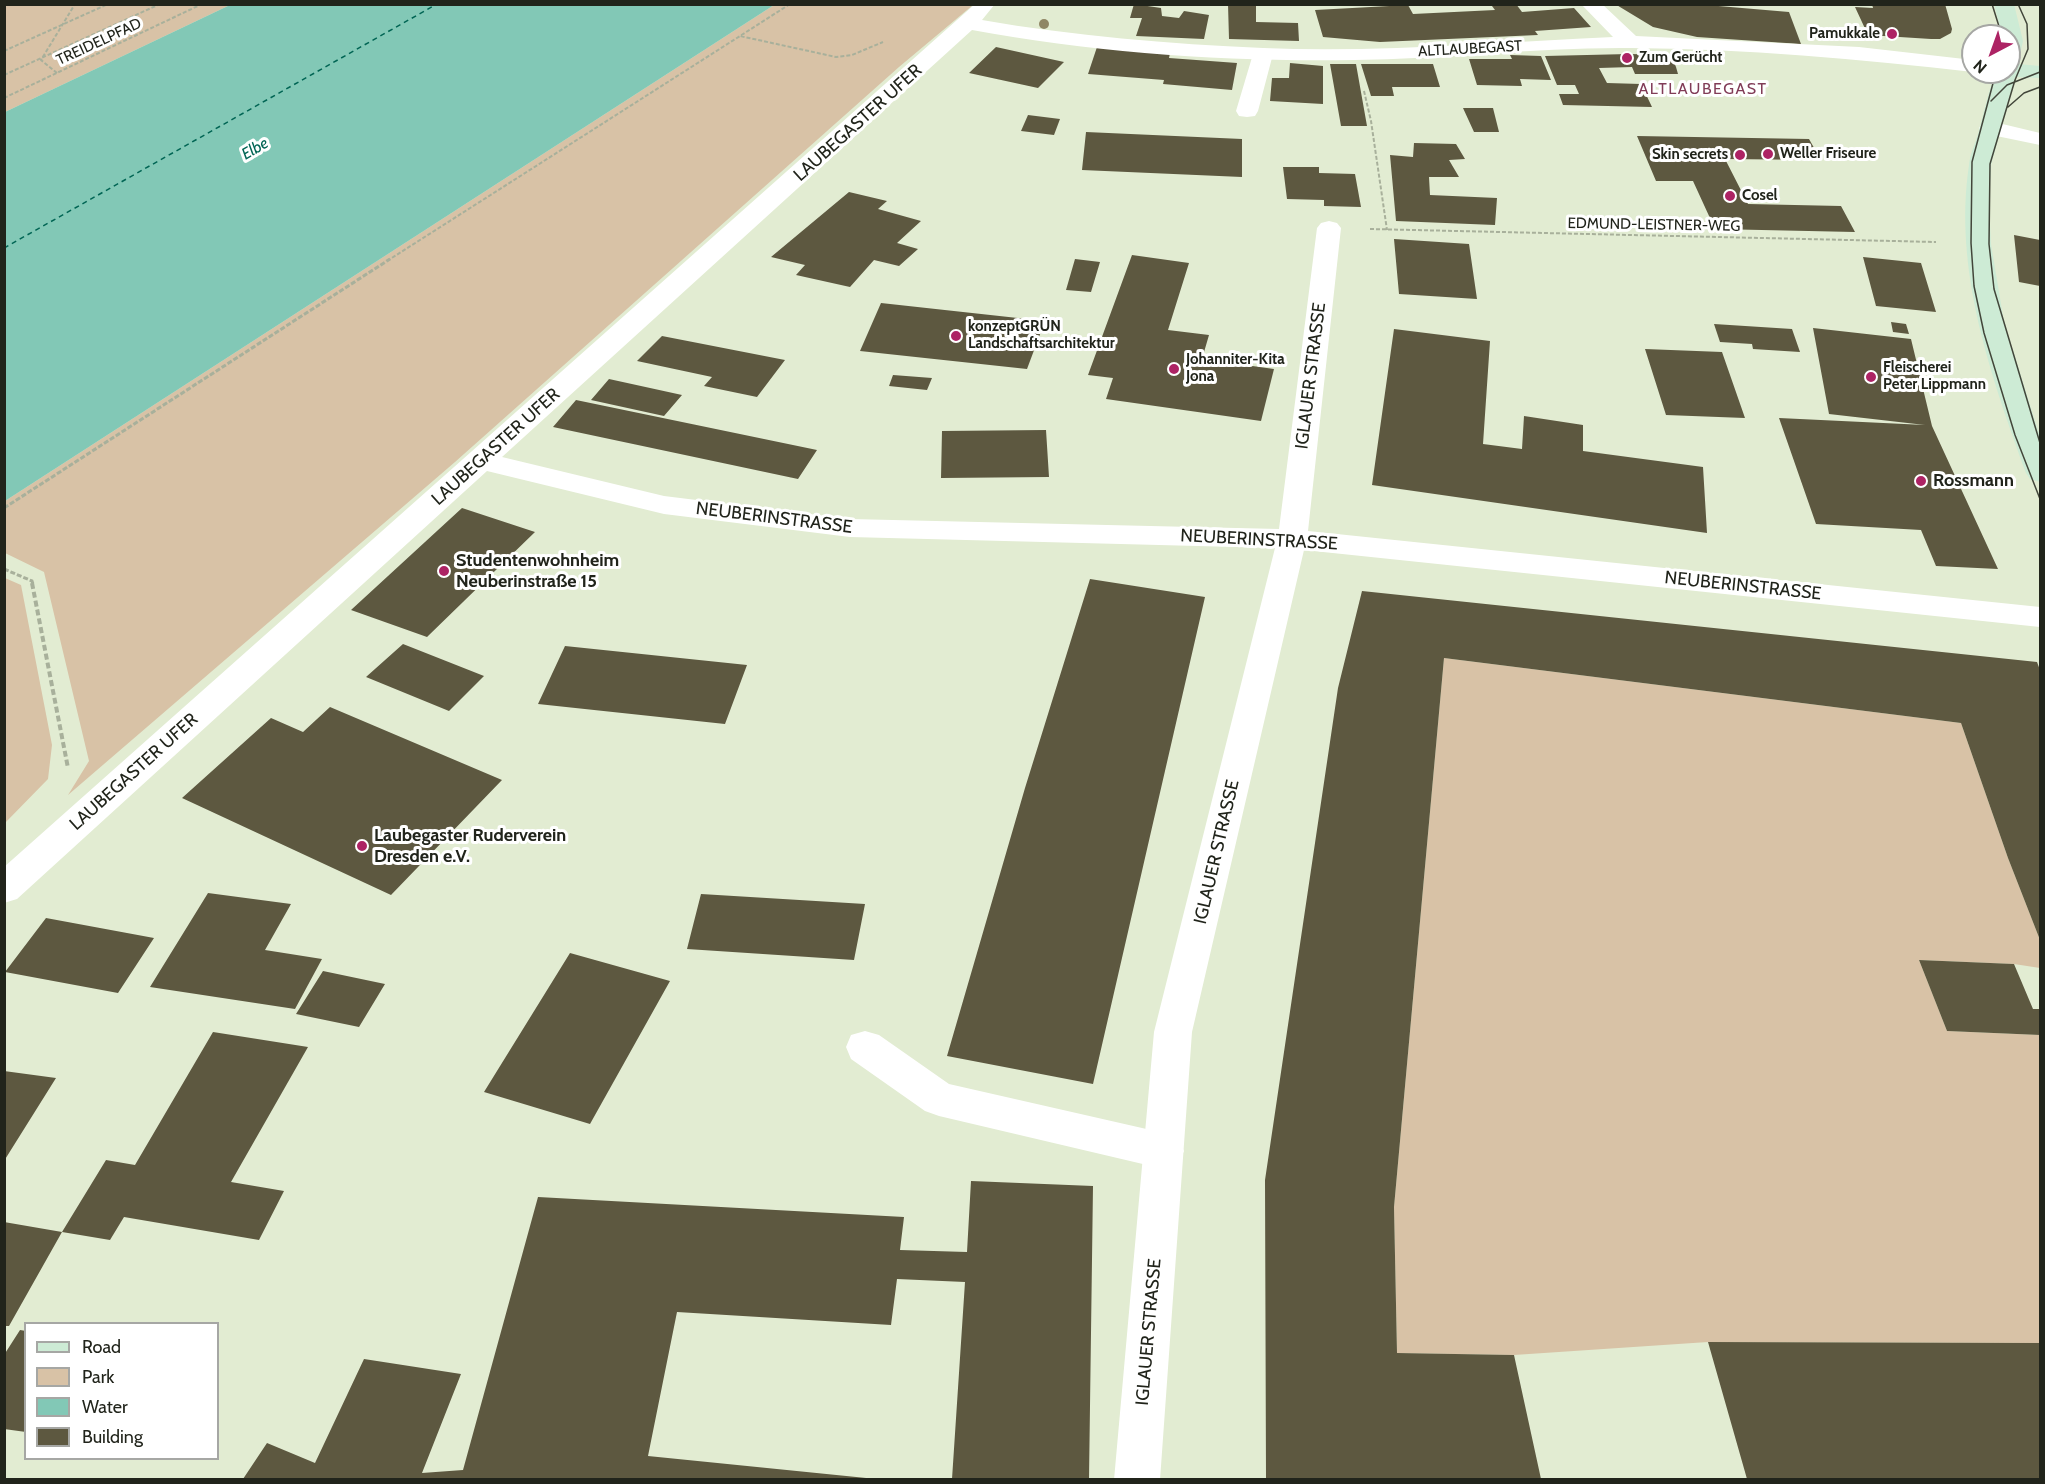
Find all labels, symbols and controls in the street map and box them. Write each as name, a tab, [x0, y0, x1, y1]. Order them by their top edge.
street label: TREIDELPFAD	[54, 14, 144, 70]
north arrow	[1961, 24, 2021, 84]
place label: Pamukkale	[1809, 25, 1880, 43]
marker: Pamukkale	[1885, 27, 1899, 41]
street label: ALTLAUBEGAST	[1417, 37, 1523, 61]
place label: Zum Gerücht	[1639, 49, 1722, 67]
marker: Zum Gerücht	[1620, 51, 1634, 65]
text: N	[1970, 56, 1991, 77]
street label: LAUBEGASTER UFER	[790, 60, 926, 186]
district label: ALTLAUBEGAST	[1638, 79, 1768, 99]
water label: Elbe	[238, 134, 272, 164]
place label: Weller Friseure	[1780, 145, 1876, 163]
place label: Skin secrets	[1652, 146, 1728, 164]
marker: Weller Friseure	[1761, 147, 1775, 161]
marker: Skin secrets	[1733, 148, 1747, 162]
place label: Cosel	[1742, 187, 1778, 205]
marker: Cosel	[1723, 189, 1737, 203]
street label: EDMUND-LEISTNER-WEG	[1567, 214, 1741, 236]
street label: IGLAUER STRASSE	[1291, 302, 1331, 450]
place label: konzeptGRÜN Landschaftsarchitektur	[968, 318, 1115, 353]
marker: konzeptGRÜN Landschaftsarchitektur	[949, 329, 963, 343]
place label: Johanniter-Kita Jona	[1186, 351, 1285, 386]
place label: Fleischerei Peter Lippmann	[1883, 359, 1986, 394]
marker: Johanniter-Kita Jona	[1167, 362, 1181, 376]
marker: Fleischerei Peter Lippmann	[1864, 370, 1878, 384]
street label: LAUBEGASTER UFER	[428, 384, 564, 510]
place label: Rossmann	[1933, 470, 2014, 492]
marker: Rossmann	[1914, 474, 1928, 488]
street label: NEUBERINSTRASSE	[694, 498, 854, 538]
street label: NEUBERINSTRASSE	[1180, 525, 1338, 555]
place label: Studentenwohnheim Neuberinstraße 15	[456, 550, 619, 592]
marker: Studentenwohnheim Neuberinstraße 15	[437, 564, 451, 578]
street label: NEUBERINSTRASSE	[1664, 567, 1822, 605]
street label: LAUBEGASTER UFER	[66, 709, 202, 835]
street label: IGLAUER STRASSE	[1190, 778, 1244, 926]
place label: Laubegaster Ruderverein Dresden e.V.	[374, 825, 566, 868]
marker: Laubegaster Ruderverein Dresden e.V.	[355, 839, 369, 853]
street label: IGLAUER STRASSE	[1132, 1258, 1166, 1406]
legend	[24, 1322, 219, 1460]
text: Road	[82, 1336, 121, 1358]
text: Park	[82, 1366, 114, 1388]
text: Water	[82, 1396, 128, 1418]
text: Building	[82, 1426, 143, 1448]

